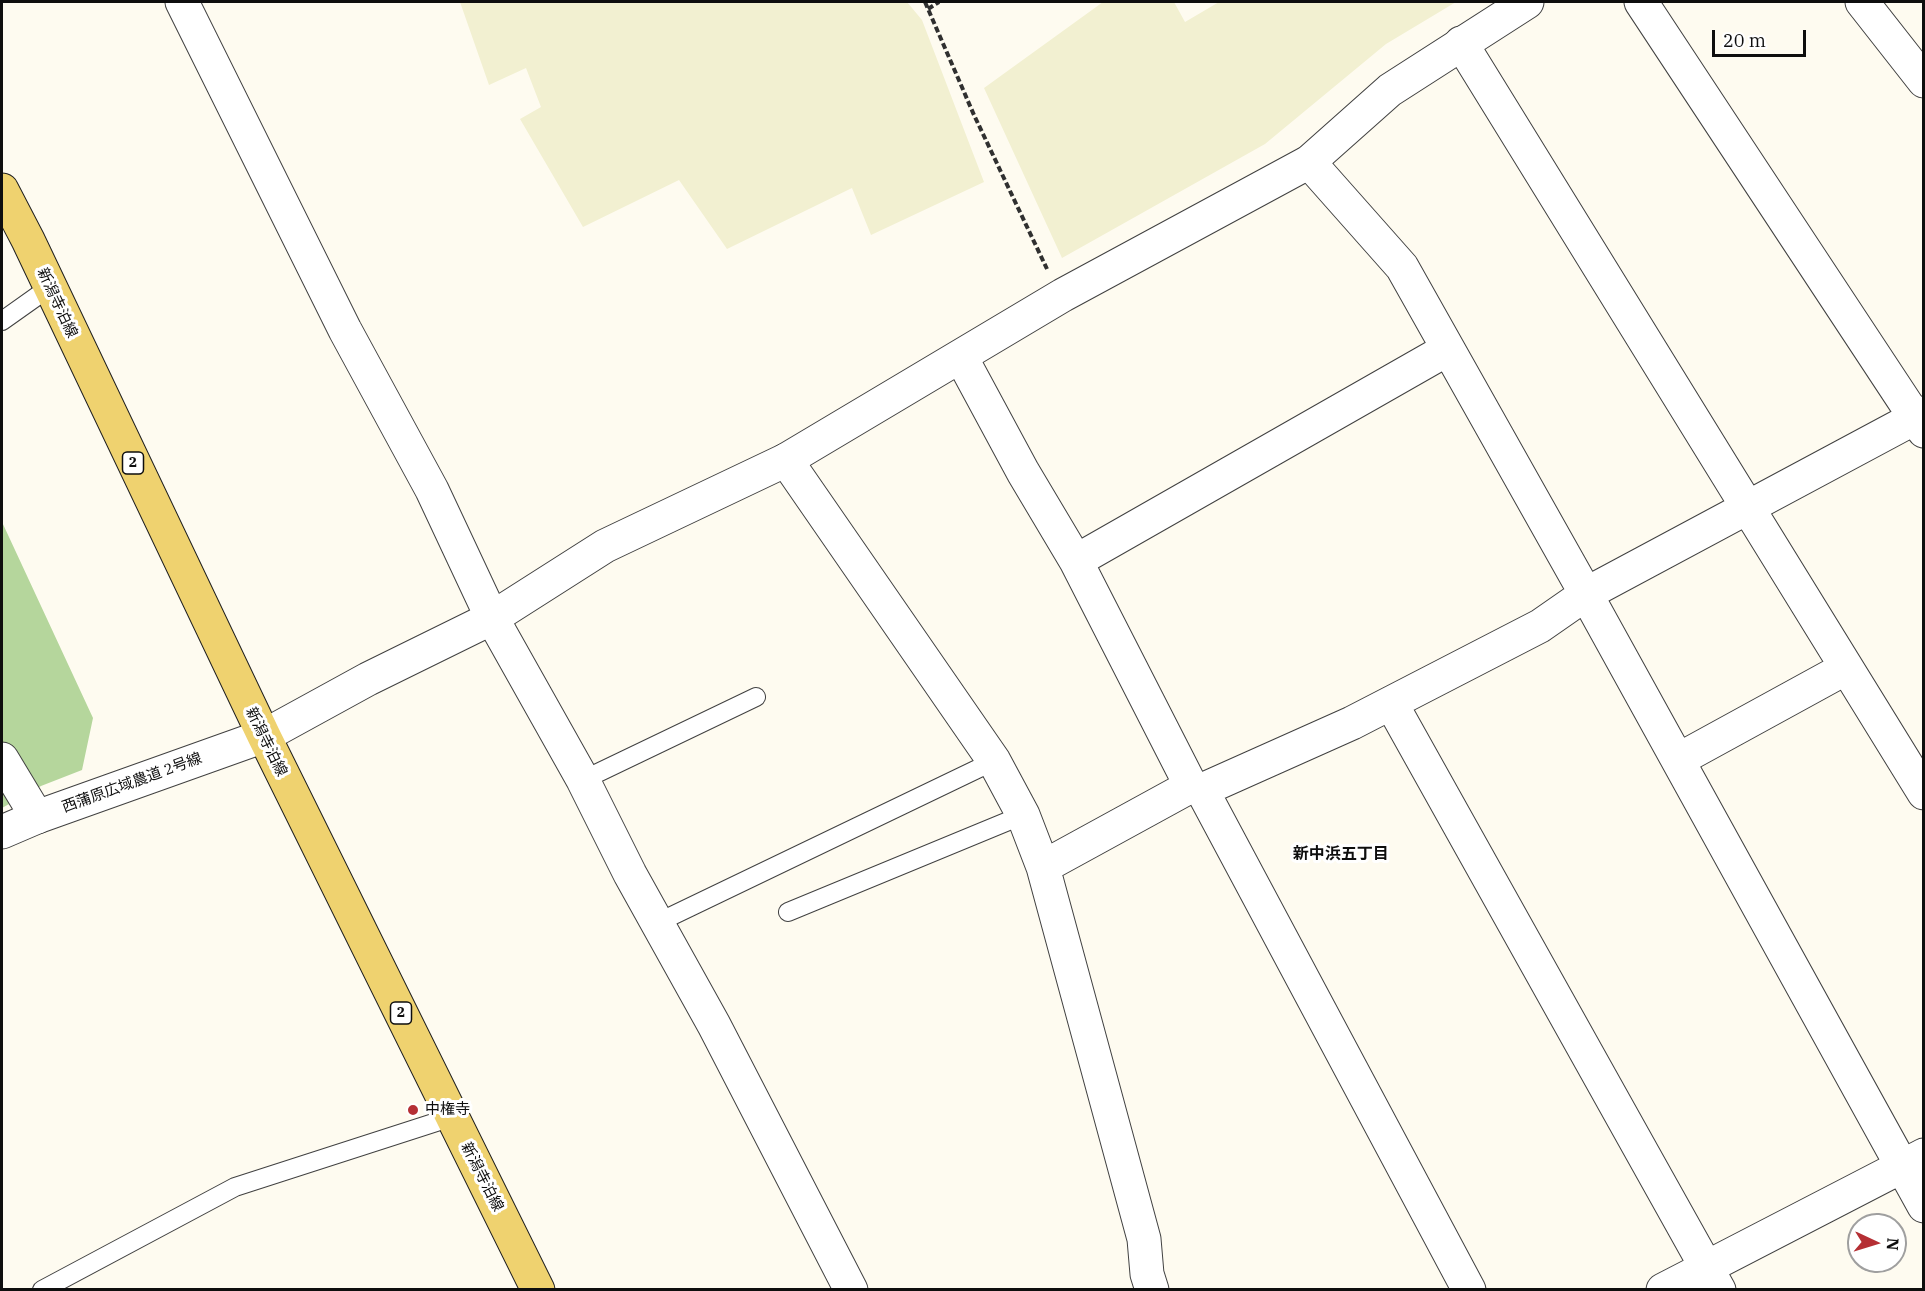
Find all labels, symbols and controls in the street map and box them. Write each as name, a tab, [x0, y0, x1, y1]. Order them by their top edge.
scale bar	[1715, 18, 1810, 56]
text: 20 m	[1723, 29, 1766, 52]
street label: 新潟寺泊線	[33, 265, 81, 341]
road number: 2	[122, 452, 144, 474]
street label: 新潟寺泊線	[241, 704, 291, 780]
street label: 西蒲原広域農道 2号線	[60, 749, 204, 817]
district label: 新中浜五丁目	[1293, 844, 1389, 864]
road number: 2	[390, 1002, 412, 1024]
place label: 中権寺	[425, 1101, 470, 1119]
marker: 中権寺	[406, 1103, 420, 1117]
street label: 新潟寺泊線	[457, 1140, 507, 1214]
north arrow	[1847, 1213, 1907, 1273]
text: N	[1883, 1237, 1903, 1251]

